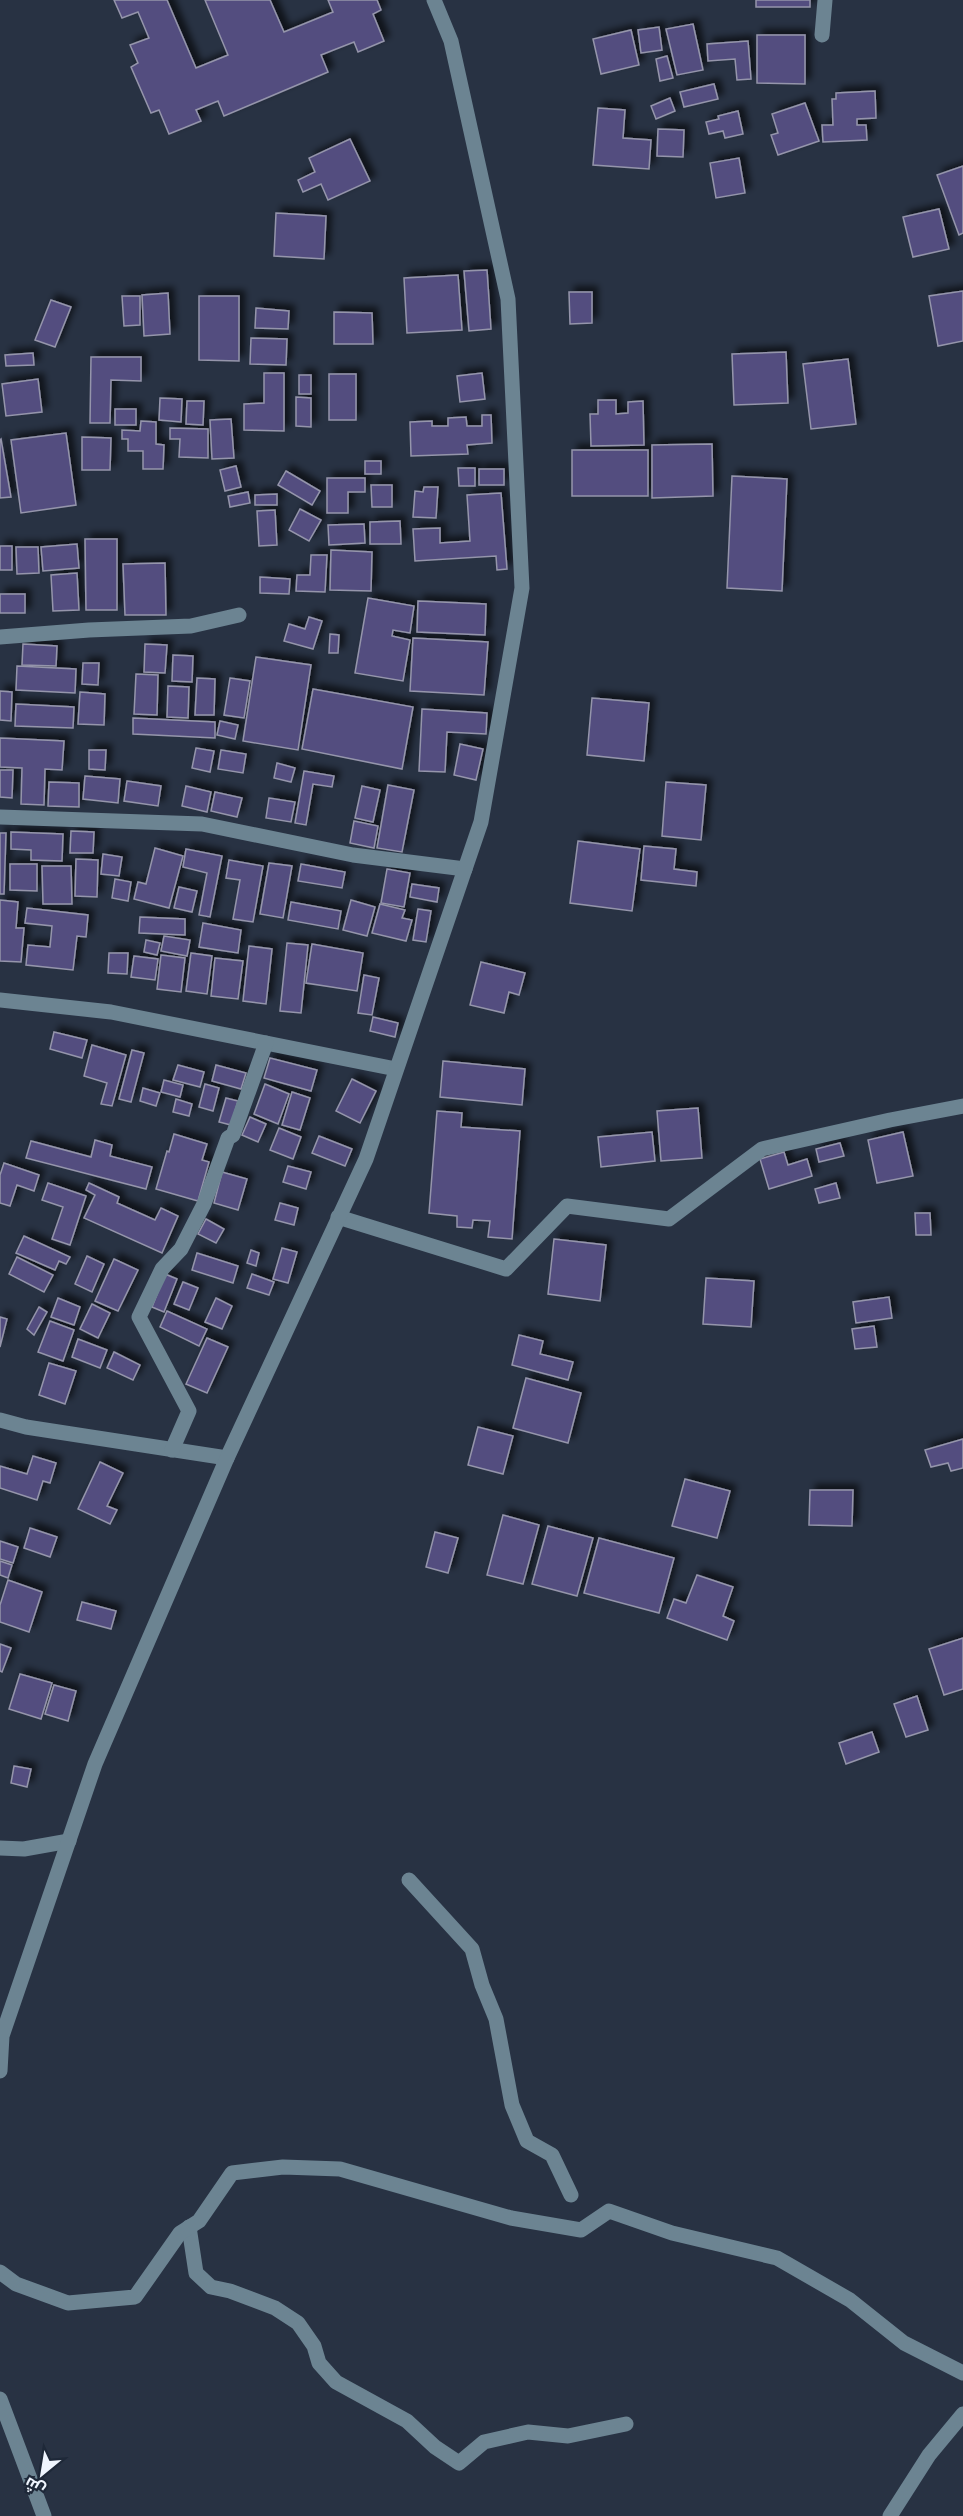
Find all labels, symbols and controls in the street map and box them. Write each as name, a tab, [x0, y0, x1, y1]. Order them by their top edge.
north arrow	[12, 2444, 72, 2504]
text: ش	[20, 2472, 49, 2502]

